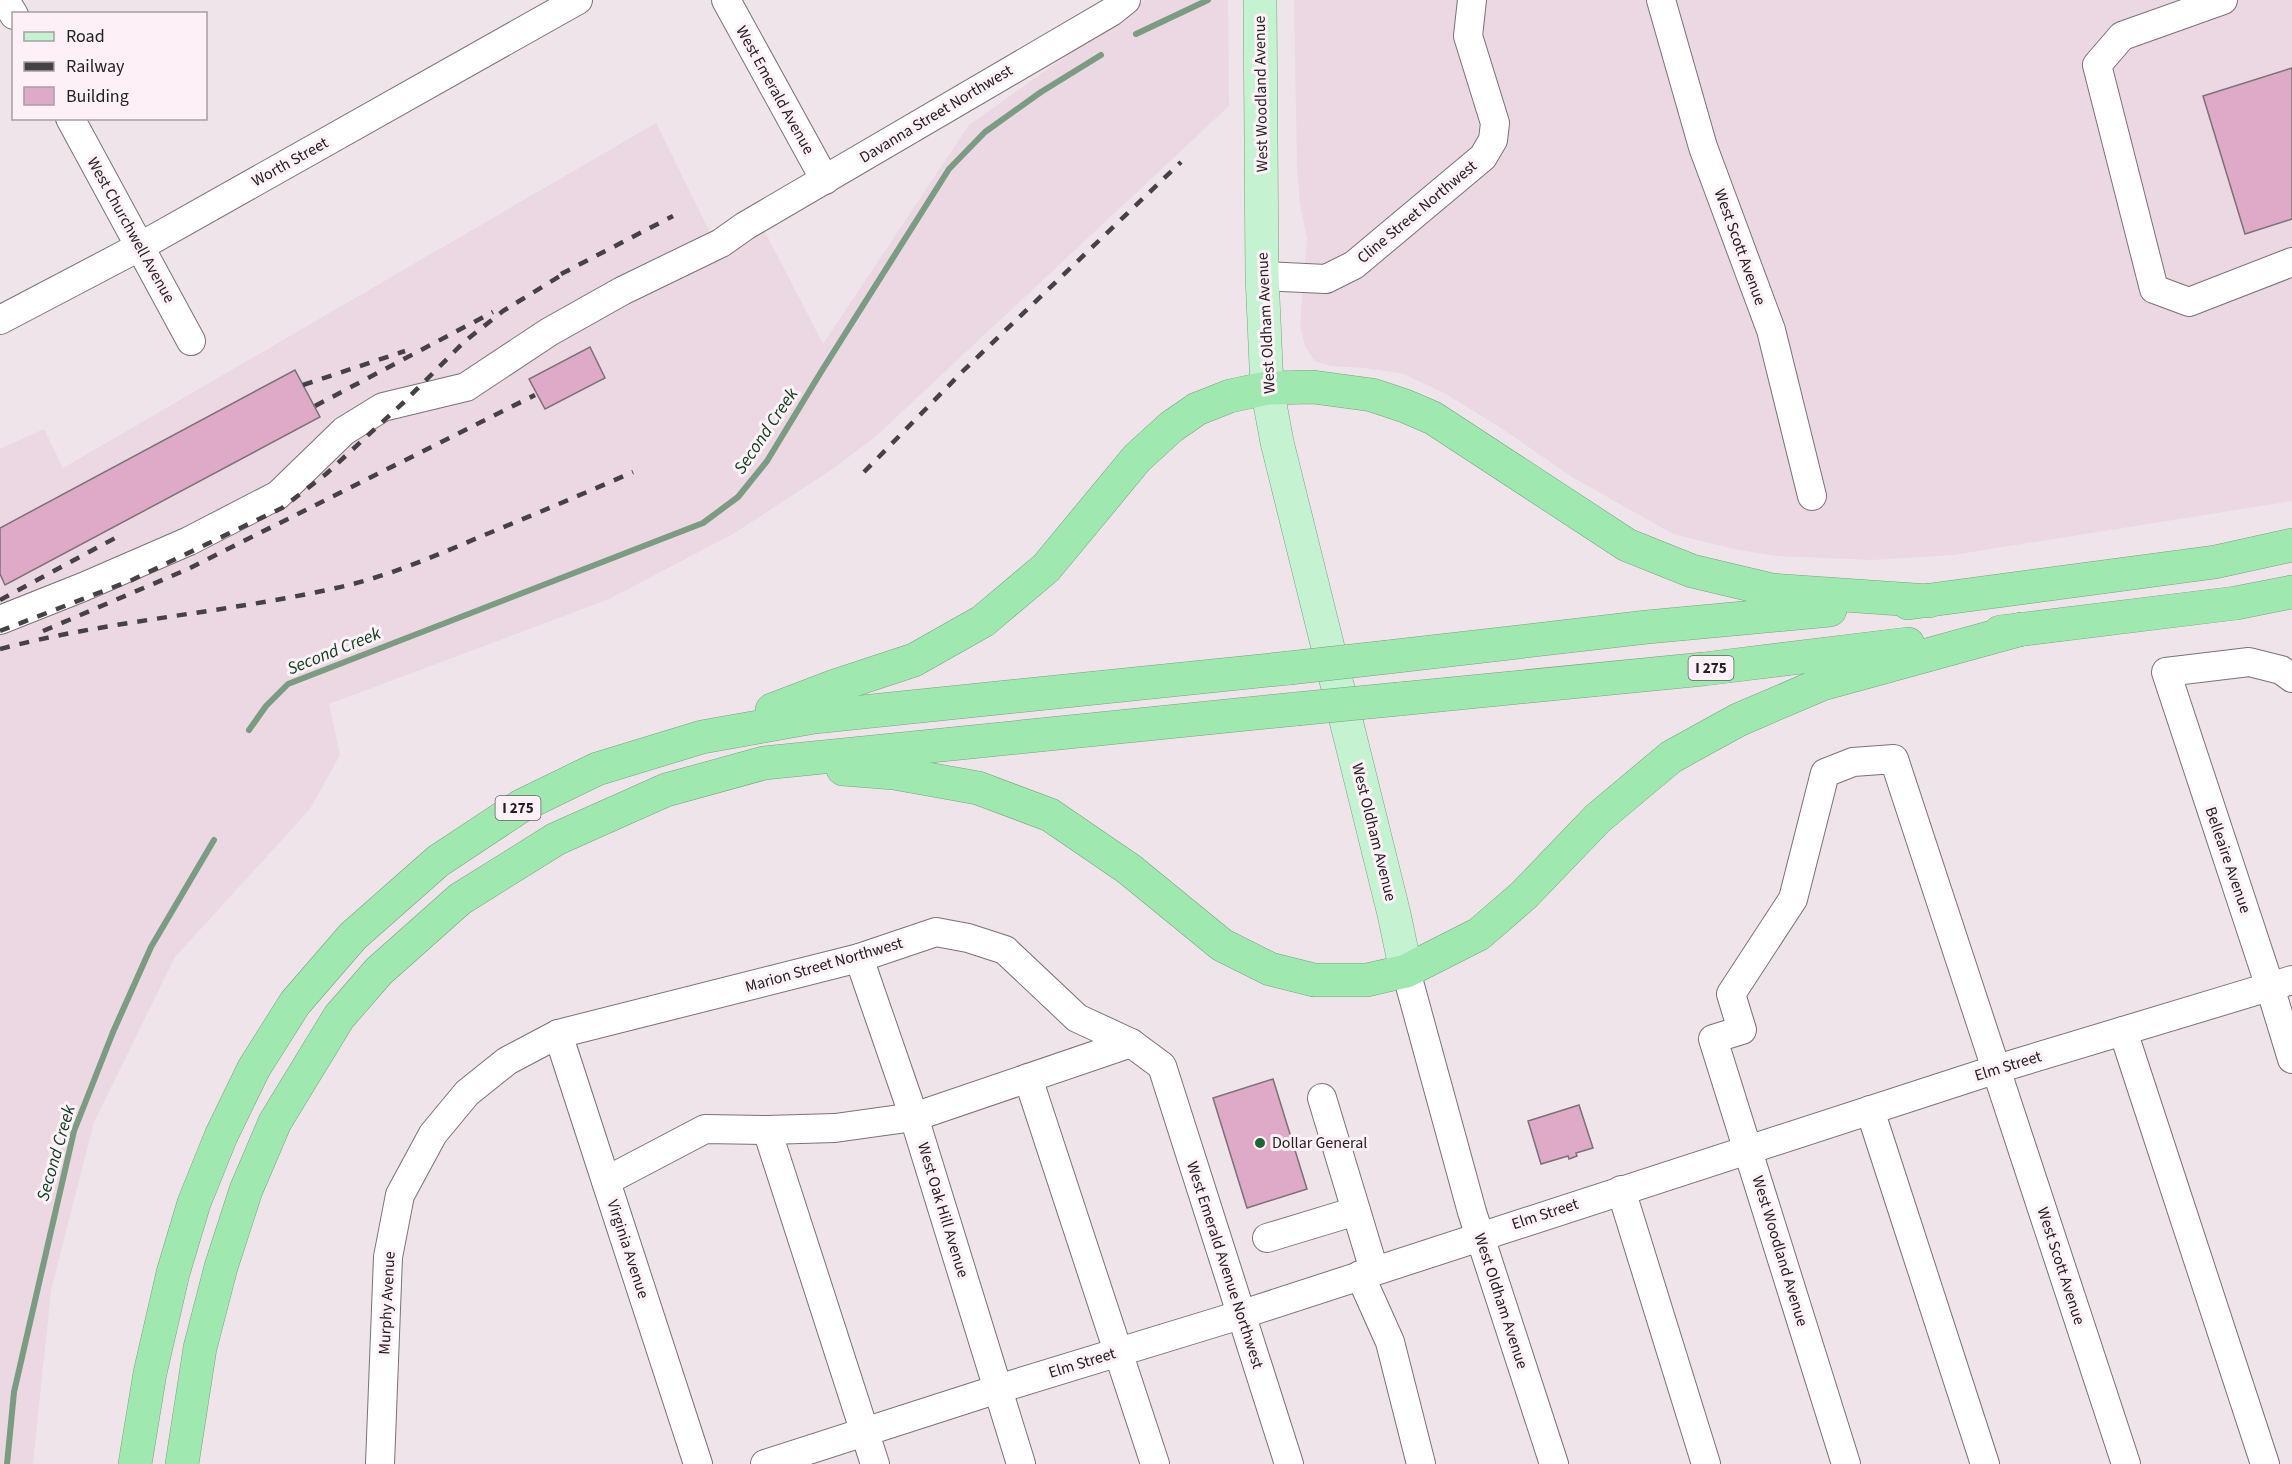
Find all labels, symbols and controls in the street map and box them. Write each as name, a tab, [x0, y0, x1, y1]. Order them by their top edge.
legend	[12, 12, 207, 120]
street label: West Woodland Avenue	[1249, 15, 1273, 172]
street label: West Emerald Avenue	[731, 22, 820, 158]
text: Road	[66, 24, 105, 49]
text: Railway	[66, 54, 125, 79]
street label: Davanna Street Northwest	[855, 59, 1017, 169]
text: Building	[66, 84, 129, 109]
street label: Worth Street	[248, 132, 333, 192]
street label: West Churchwell Avenue	[82, 153, 180, 307]
street label: Cline Street Northwest	[1352, 155, 1482, 269]
street label: West Scott Avenue	[1709, 186, 1771, 308]
street label: West Oldham Avenue	[1251, 252, 1281, 394]
water label: Second Creek	[728, 383, 804, 479]
water label: Second Creek	[283, 621, 385, 681]
road number: I 275	[1688, 656, 1734, 680]
street label: West Oldham Avenue	[1346, 761, 1402, 903]
road number: I 275	[496, 796, 540, 820]
street label: Belleaire Avenue	[2200, 804, 2256, 916]
street label: Marion Street Northwest	[743, 932, 906, 998]
street label: Elm Street	[1972, 1045, 2045, 1087]
water label: Second Creek	[30, 1102, 82, 1204]
place label: Dollar General	[1272, 1132, 1367, 1154]
marker: Dollar General	[1253, 1136, 1267, 1150]
street label: West Oak Hill Avenue	[912, 1140, 974, 1280]
street label: West Emerald Avenue Northwest	[1181, 1158, 1269, 1372]
street label: West Woodland Avenue	[1747, 1173, 1813, 1329]
street label: Elm Street	[1509, 1193, 1582, 1235]
street label: Virginia Avenue	[602, 1197, 654, 1301]
street label: West Scott Avenue	[2032, 1204, 2090, 1328]
street label: West Oldham Avenue	[1469, 1230, 1533, 1372]
street label: Murphy Avenue	[373, 1251, 401, 1355]
street label: Elm Street	[1046, 1342, 1119, 1384]

